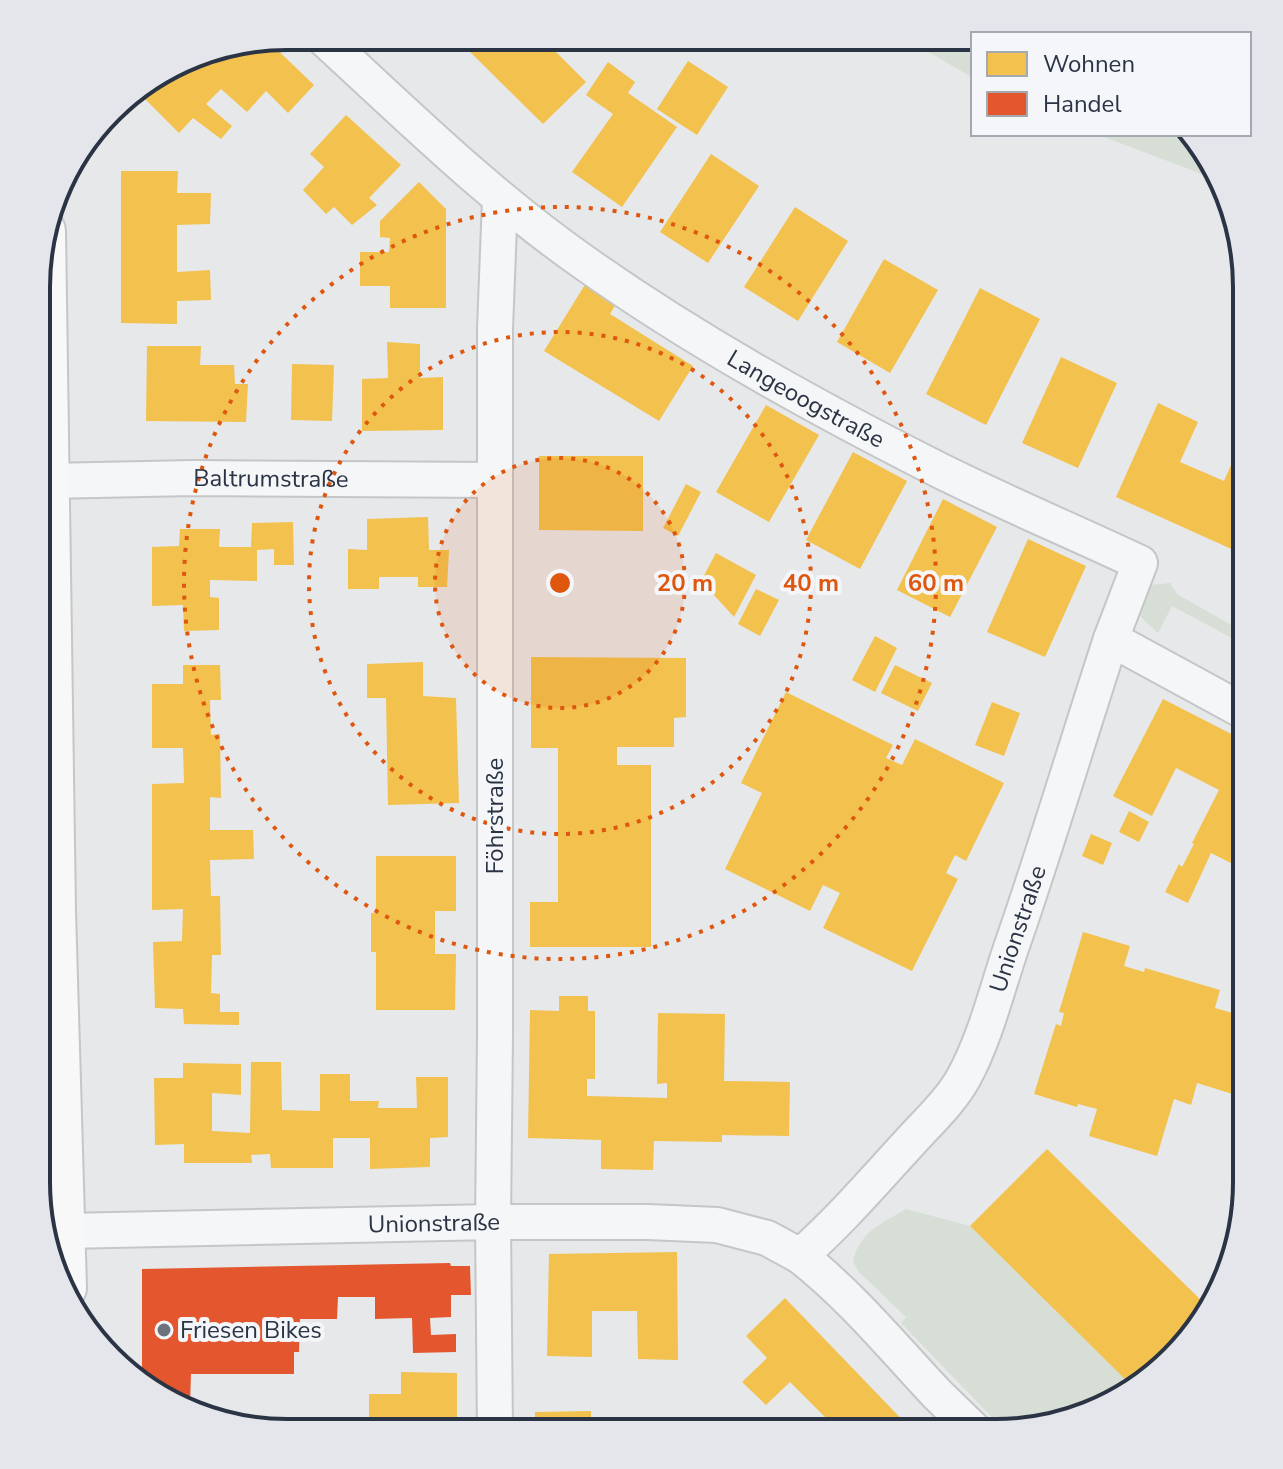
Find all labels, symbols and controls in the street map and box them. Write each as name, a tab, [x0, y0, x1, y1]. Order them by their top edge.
legend	[971, 32, 1251, 136]
text: Wohnen	[1043, 48, 1135, 80]
text: Handel	[1043, 88, 1121, 120]
street label: Langeoogstraße	[721, 342, 890, 455]
street label: Baltrumstraße	[193, 462, 349, 495]
text: 20 m	[657, 567, 713, 599]
text: 40 m	[783, 567, 839, 599]
text: 60 m	[908, 567, 964, 599]
centre of rings	[546, 569, 574, 597]
street label: Föhrstraße	[479, 758, 511, 874]
street label: Unionstraße	[982, 861, 1054, 996]
street label: Unionstraße	[367, 1206, 500, 1241]
place label: Friesen Bikes	[180, 1314, 322, 1346]
marker: Friesen Bikes	[155, 1321, 173, 1339]

